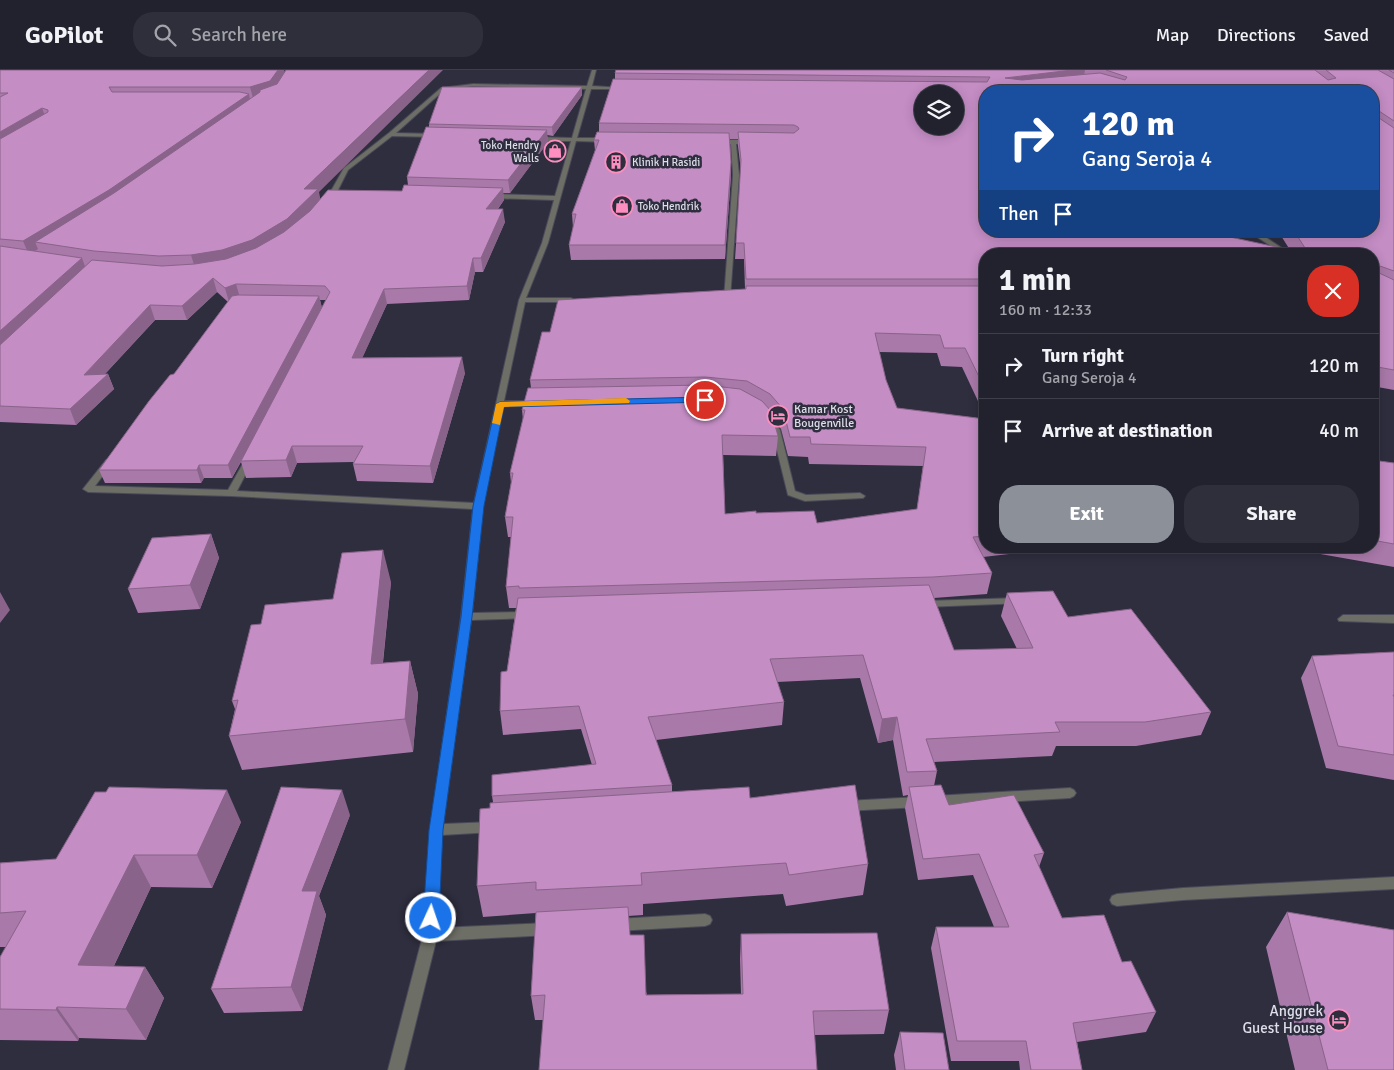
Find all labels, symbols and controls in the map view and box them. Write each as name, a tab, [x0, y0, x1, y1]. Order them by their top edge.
search box	[133, 12, 483, 57]
text: GoPilot	[25, 20, 103, 50]
icon: search	[151, 21, 179, 49]
text: Search here	[191, 23, 287, 47]
text: Map	[1156, 24, 1189, 46]
text: Directions	[1217, 24, 1296, 46]
text: Saved	[1324, 24, 1369, 46]
map controls	[914, 85, 964, 135]
button: layers	[914, 85, 964, 135]
text: 120 m	[1082, 102, 1175, 145]
icon: right	[999, 105, 1064, 170]
place label: Toko Hendry Walls	[481, 139, 540, 165]
shop icon: Toko Hendry Walls	[543, 139, 567, 163]
text: Gang Seroja 4	[1082, 145, 1212, 172]
building icon: Klinik H Rasidi	[604, 150, 628, 174]
place label: Klinik H Rasidi	[632, 156, 700, 169]
shop icon: Toko Hendrik	[610, 194, 634, 218]
place label: Toko Hendrik	[638, 200, 700, 213]
icon: arrive	[1049, 200, 1077, 228]
text: Then	[999, 202, 1039, 226]
text: 1 min	[999, 262, 1071, 299]
button: close	[1307, 265, 1359, 317]
text: 160 m · 12:33	[999, 300, 1092, 320]
text: Turn right	[1042, 344, 1124, 368]
icon: right	[999, 352, 1027, 380]
text: 120 m	[1309, 354, 1359, 378]
text: Gang Seroja 4	[1042, 368, 1137, 388]
pin	[684, 379, 726, 421]
icon: arrive	[691, 386, 719, 414]
place label: Kamar Kost Bougenville	[794, 402, 854, 431]
hotel icon: Kamar Kost Bougenville	[766, 404, 790, 428]
icon: arrive	[999, 417, 1027, 445]
text: Arrive at destination	[1042, 419, 1213, 443]
text: 40 m	[1319, 419, 1359, 443]
button: Exit	[999, 485, 1174, 543]
button: Share	[1184, 485, 1359, 543]
position arrow	[404, 891, 456, 943]
place label: Anggrek Guest House	[1242, 1002, 1323, 1037]
hotel icon: Anggrek Guest House	[1327, 1008, 1351, 1032]

